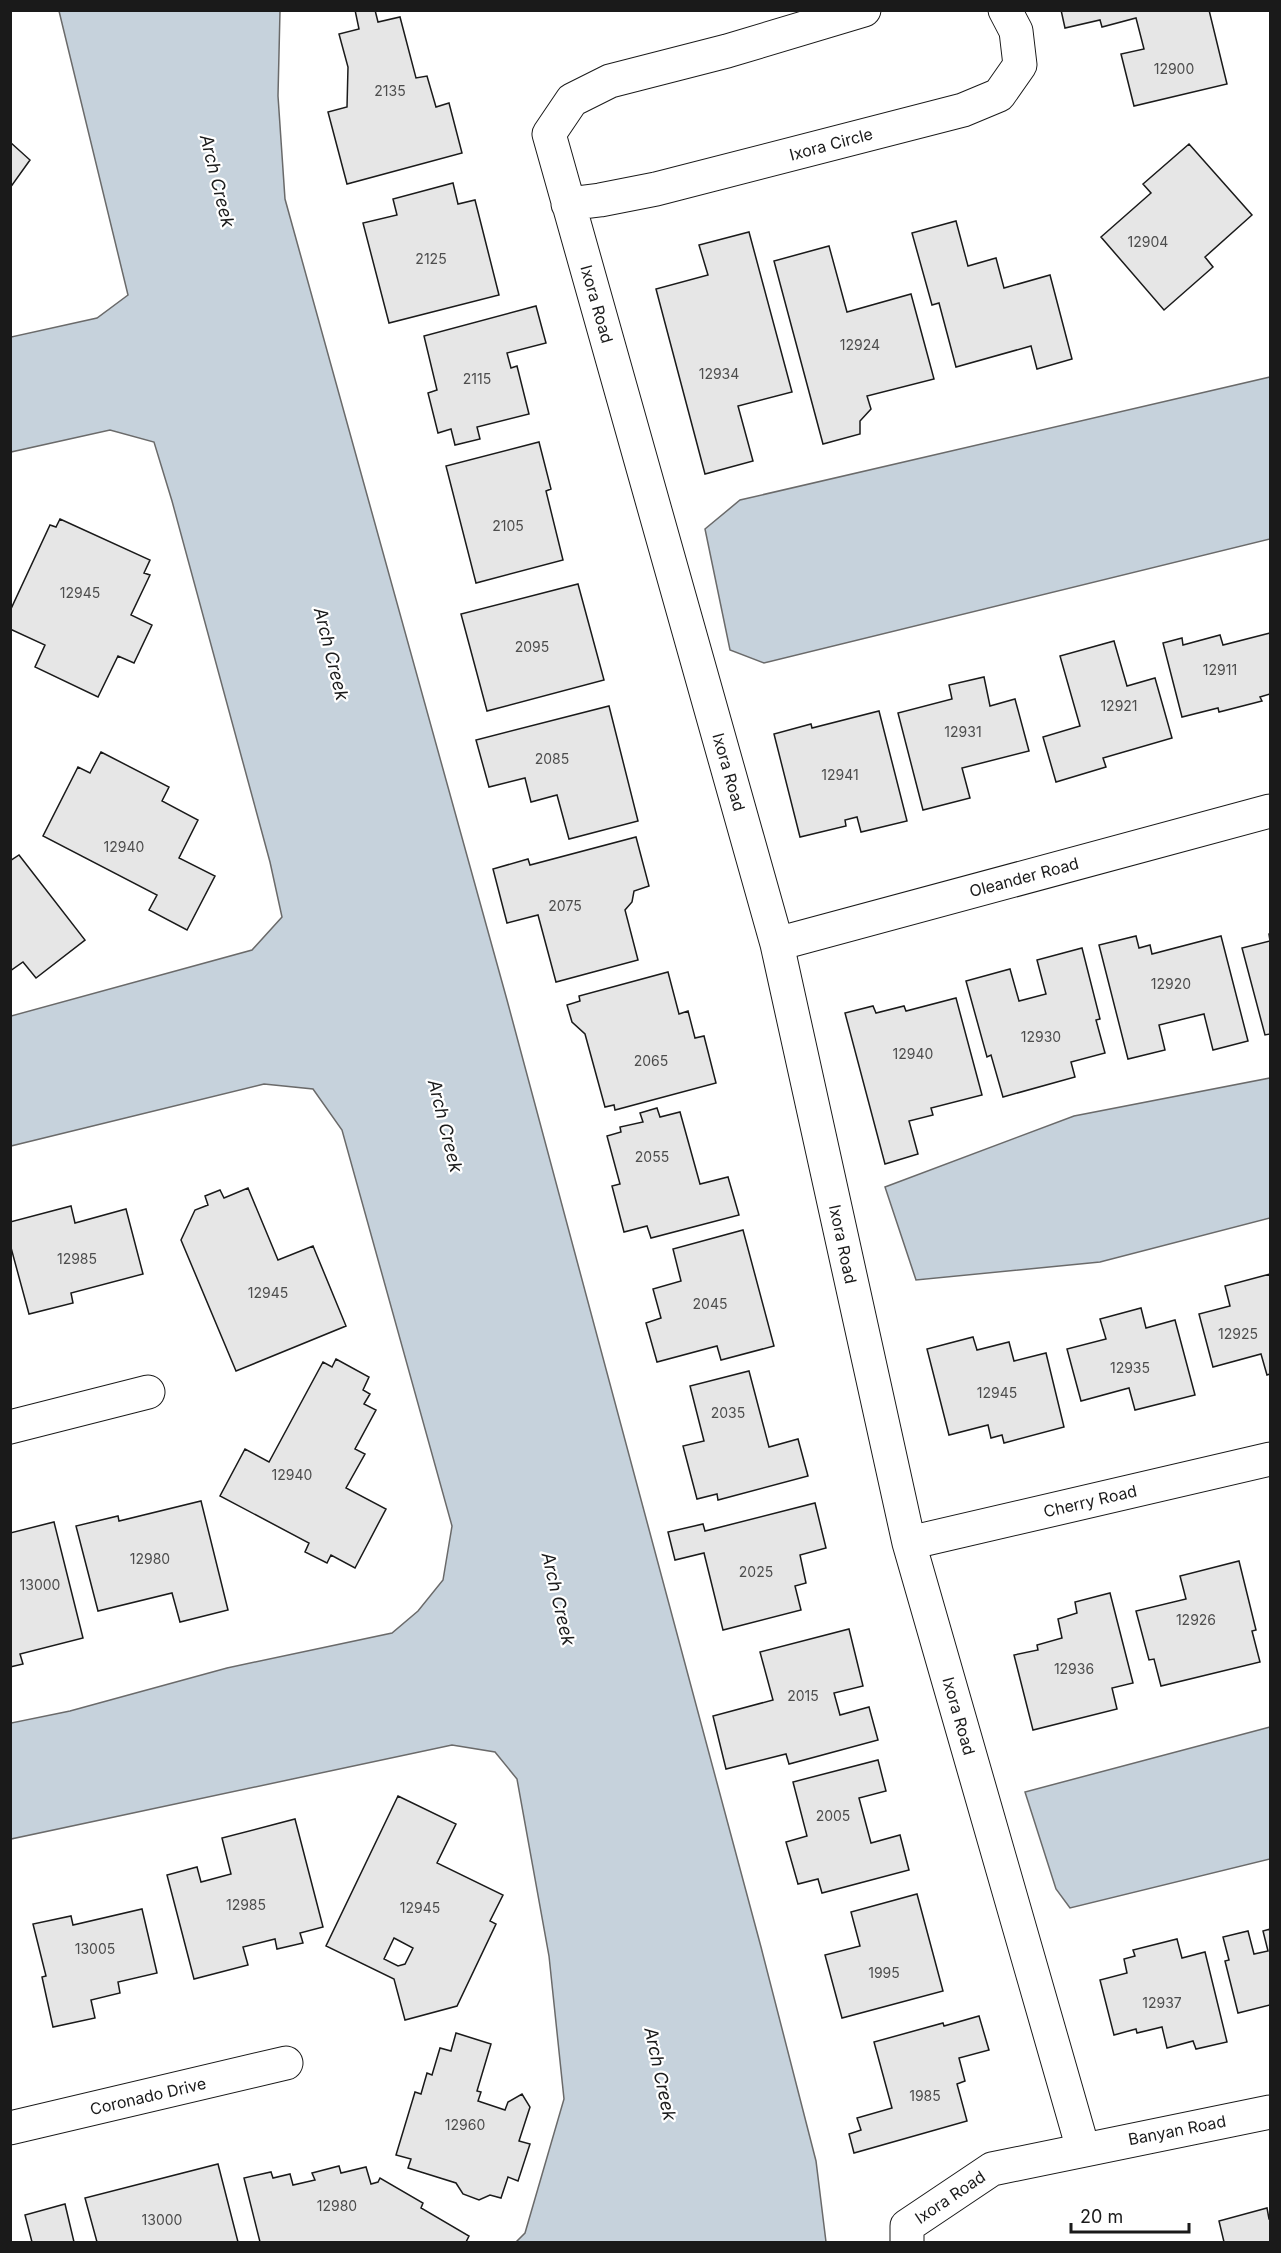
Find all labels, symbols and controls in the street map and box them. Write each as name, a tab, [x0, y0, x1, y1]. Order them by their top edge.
house number: 12900	[1154, 60, 1194, 77]
house number: 2135	[374, 82, 406, 99]
street label: Ixora Circle	[787, 123, 875, 165]
water label: Arch Creek	[196, 131, 239, 231]
house number: 12904	[1128, 233, 1168, 250]
house number: 2125	[415, 250, 447, 267]
street label: Ixora Road	[576, 263, 618, 345]
house number: 12924	[840, 336, 880, 353]
house number: 12934	[699, 365, 739, 382]
house number: 2115	[463, 370, 491, 387]
house number: 2105	[492, 517, 524, 534]
house number: 12945	[60, 584, 100, 601]
water label: Arch Creek	[310, 604, 353, 704]
house number: 2095	[515, 638, 549, 655]
house number: 12911	[1203, 661, 1237, 678]
house number: 12921	[1100, 697, 1138, 714]
house number: 12931	[944, 723, 982, 740]
street label: Ixora Road	[708, 731, 750, 813]
house number: 2085	[535, 750, 569, 767]
house number: 12941	[821, 766, 859, 783]
house number: 12940	[104, 838, 144, 855]
street label: Oleander Road	[967, 853, 1081, 901]
house number: 2075	[548, 897, 582, 914]
house number: 12920	[1151, 975, 1191, 992]
house number: 12930	[1021, 1028, 1061, 1045]
house number: 12940	[893, 1045, 933, 1062]
house number: 2065	[634, 1052, 668, 1069]
water label: Arch Creek	[424, 1076, 467, 1176]
house number: 2055	[635, 1148, 669, 1165]
street label: Ixora Road	[825, 1203, 861, 1285]
house number: 12985	[57, 1250, 97, 1267]
house number: 12945	[248, 1284, 288, 1301]
house number: 2045	[693, 1295, 727, 1312]
house number: 12925	[1218, 1325, 1258, 1342]
house number: 12935	[1110, 1359, 1150, 1376]
house number: 12945	[977, 1384, 1017, 1401]
house number: 2035	[711, 1404, 745, 1421]
house number: 12940	[272, 1466, 312, 1483]
street label: Cherry Road	[1041, 1481, 1139, 1521]
water label: Arch Creek	[537, 1549, 580, 1649]
house number: 12980	[130, 1550, 170, 1567]
house number: 2025	[739, 1563, 773, 1580]
house number: 13000	[20, 1576, 60, 1593]
house number: 12926	[1176, 1611, 1216, 1628]
house number: 12936	[1054, 1660, 1094, 1677]
street label: Ixora Road	[938, 1675, 980, 1757]
house number: 2015	[787, 1687, 819, 1704]
house number: 2005	[816, 1807, 850, 1824]
house number: 12985	[226, 1896, 266, 1913]
house number: 12945	[400, 1899, 440, 1916]
house number: 13005	[75, 1940, 115, 1957]
house number: 1995	[868, 1964, 900, 1981]
house number: 12937	[1142, 1994, 1182, 2011]
water label: Arch Creek	[640, 2024, 681, 2124]
street label: Coronado Drive	[88, 2073, 208, 2119]
house number: 1985	[909, 2087, 941, 2104]
street label: Banyan Road	[1126, 2111, 1228, 2149]
house number: 12960	[445, 2116, 485, 2133]
street label: Ixora Road	[911, 2166, 989, 2228]
scale bar	[1071, 2196, 1190, 2234]
house number: 12980	[317, 2197, 357, 2214]
text: 20 m	[1080, 2206, 1123, 2227]
house number: 13000	[142, 2211, 182, 2228]

